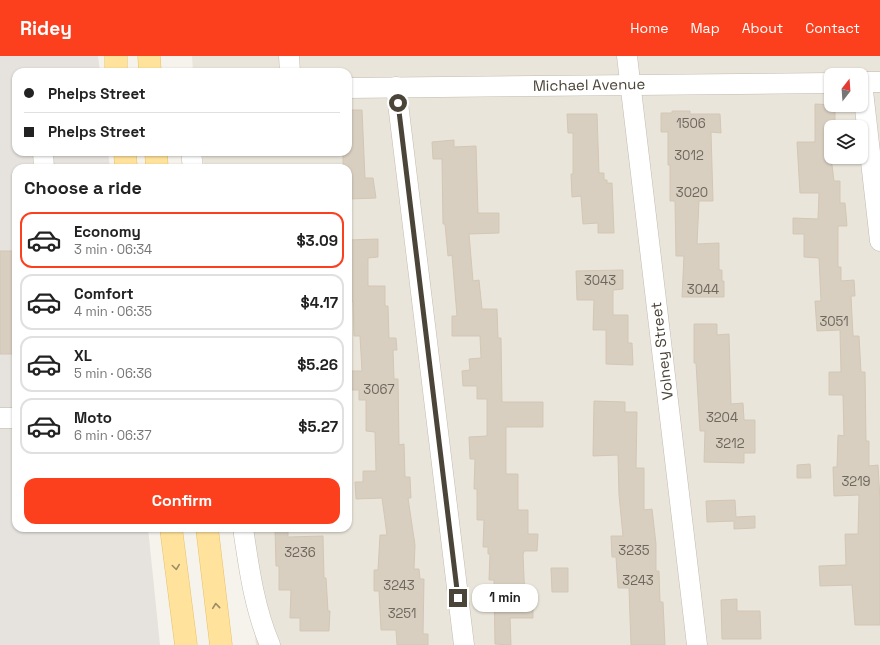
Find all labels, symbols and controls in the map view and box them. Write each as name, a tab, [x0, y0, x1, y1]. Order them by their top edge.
text: Ridey	[20, 16, 72, 41]
text: Home	[630, 19, 668, 37]
text: Map	[690, 19, 720, 37]
text: About	[742, 19, 783, 37]
text: Contact	[805, 19, 860, 37]
north arrow	[824, 68, 868, 112]
map controls	[824, 68, 868, 164]
street label: Michael Avenue	[533, 74, 645, 95]
text: Phelps Street	[48, 84, 146, 103]
route start	[389, 94, 407, 112]
house number: 1506	[676, 115, 706, 132]
button: layers	[824, 120, 868, 164]
text: Phelps Street	[48, 122, 146, 141]
house number: 3012	[674, 147, 704, 164]
text: Choose a ride	[24, 176, 142, 199]
house number: 3020	[676, 184, 708, 201]
icon: car	[26, 222, 62, 258]
text: Economy	[74, 222, 141, 241]
text: $3.09	[297, 231, 338, 250]
text: 3 min · 06:34	[74, 241, 152, 258]
house number: 3043	[584, 272, 616, 289]
house number: 3044	[687, 281, 719, 298]
icon: car	[26, 284, 62, 320]
text: Comfort	[74, 284, 134, 303]
text: $4.17	[301, 293, 338, 312]
street label: Volney Street	[646, 301, 677, 401]
text: 4 min · 06:35	[74, 303, 152, 320]
house number: 3051	[819, 313, 849, 330]
icon: car	[26, 346, 62, 382]
text: XL	[74, 346, 92, 365]
text: $5.26	[297, 355, 338, 374]
text: 5 min · 06:36	[74, 365, 152, 382]
house number: 3067	[363, 381, 395, 398]
icon: car	[26, 408, 62, 444]
text: Moto	[74, 408, 112, 427]
house number: 3204	[706, 409, 738, 426]
text: $5.27	[298, 417, 338, 436]
text: 6 min · 06:37	[74, 427, 152, 444]
house number: 3212	[716, 435, 745, 452]
house number: 3219	[841, 473, 871, 490]
button: Confirm	[24, 478, 340, 524]
house number: 3235	[618, 542, 650, 559]
house number: 3236	[284, 544, 316, 561]
one-way arrow	[171, 564, 180, 570]
house number: 3243	[622, 572, 654, 589]
house number: 3243	[383, 577, 415, 594]
callout: 1 min	[472, 584, 538, 612]
route end	[449, 589, 467, 607]
text: 1 min	[489, 589, 521, 606]
one-way arrow	[212, 603, 221, 609]
house number: 3251	[388, 605, 416, 622]

